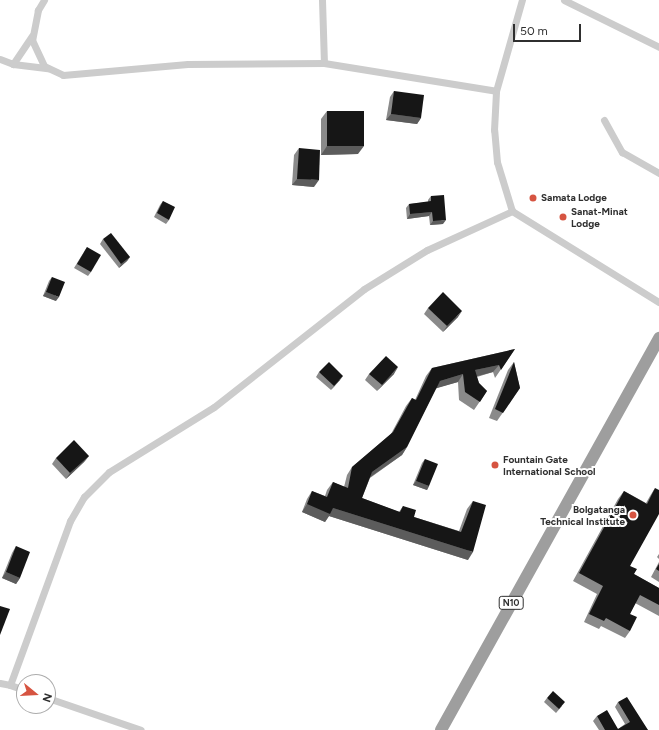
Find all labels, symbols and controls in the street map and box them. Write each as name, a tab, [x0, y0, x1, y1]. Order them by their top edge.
scale bar	[515, 16, 583, 42]
text: 50 m	[520, 24, 548, 38]
place label: Samata Lodge	[541, 192, 607, 204]
marker: Samata Lodge	[528, 193, 538, 203]
place label: Sanat-Minat Lodge	[571, 205, 628, 228]
marker: Sanat-Minat Lodge	[558, 212, 568, 222]
place label: Fountain Gate International School	[503, 453, 595, 476]
marker: Fountain Gate International School	[490, 460, 500, 470]
place label: Bolgatanga Technical Institute	[540, 503, 625, 526]
marker: Bolgatanga Technical Institute	[628, 510, 638, 520]
road number: N10	[498, 596, 524, 610]
north arrow	[16, 674, 56, 714]
text: N	[39, 691, 54, 704]

